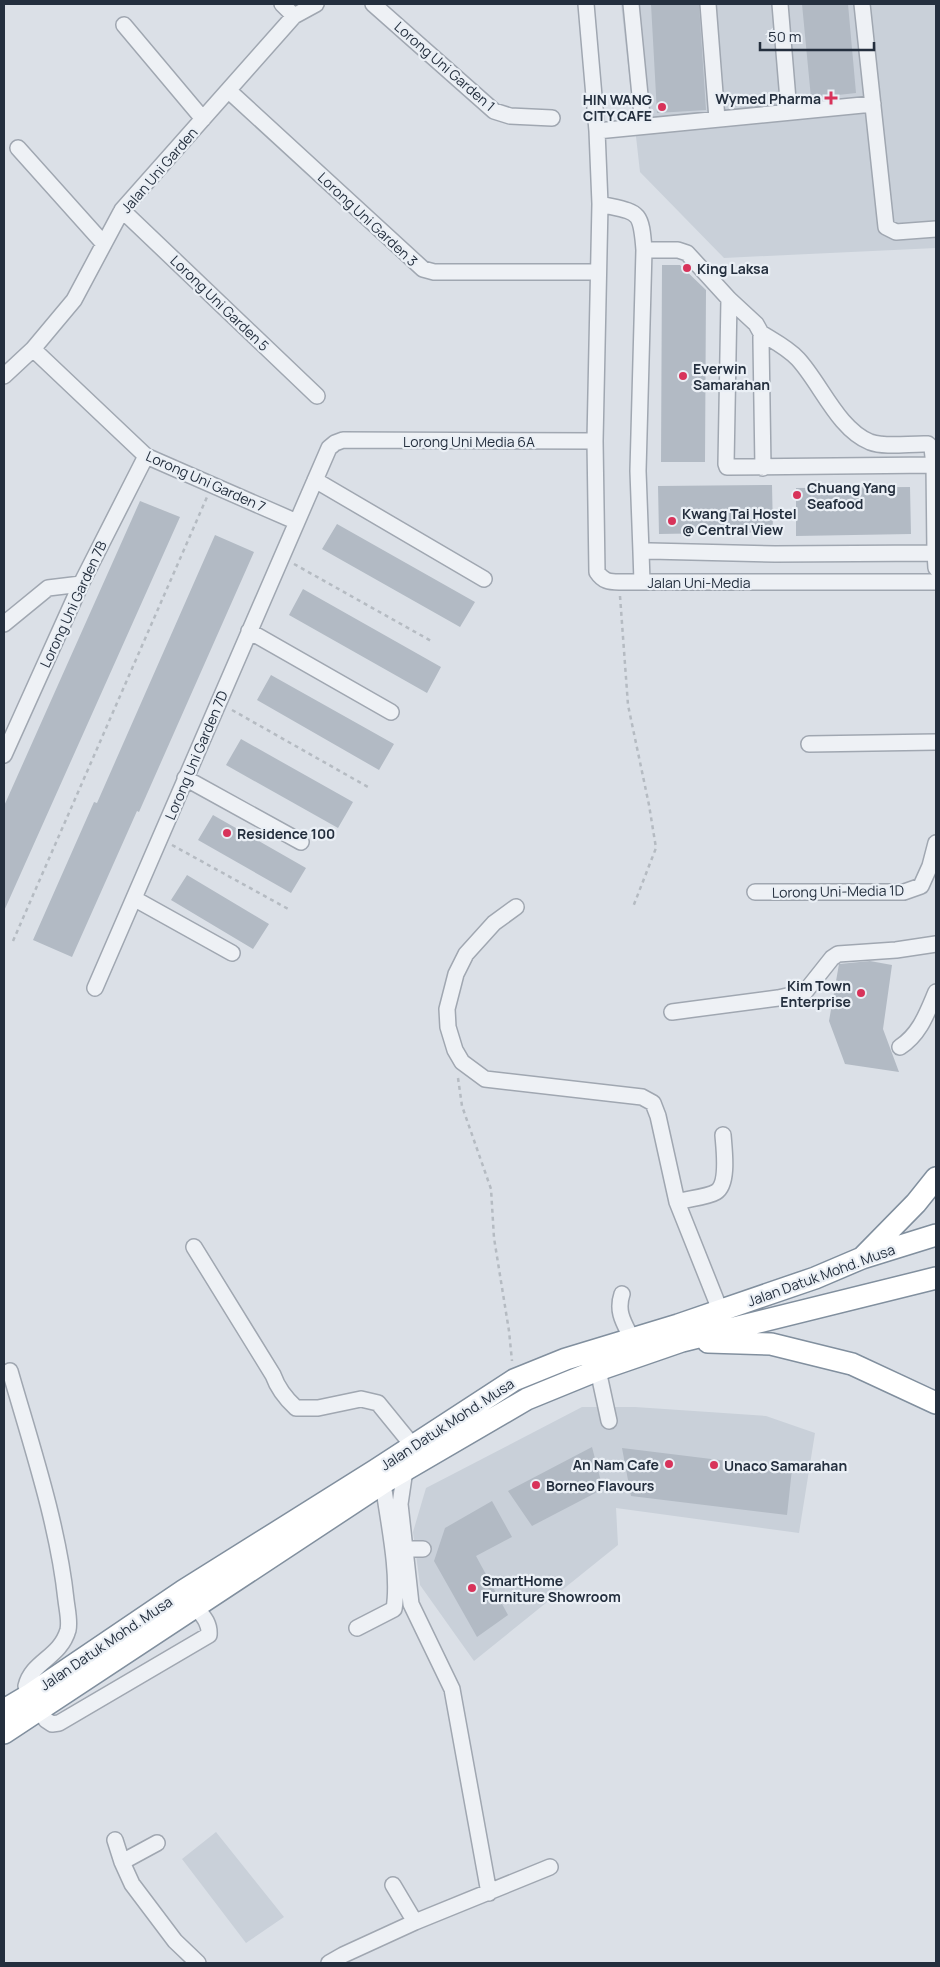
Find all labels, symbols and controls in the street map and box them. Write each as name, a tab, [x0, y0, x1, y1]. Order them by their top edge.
street label: Lorong Uni Garden 1	[391, 17, 499, 115]
scale bar	[760, 20, 874, 52]
text: 50 m	[768, 26, 802, 47]
place label: Wymed Pharma	[715, 89, 821, 108]
place label: HIN WANG CITY CAFE	[583, 90, 652, 125]
marker: Wymed Pharma	[825, 92, 837, 104]
marker: HIN WANG CITY CAFE	[656, 101, 668, 113]
street label: Jalan Uni Garden	[116, 123, 202, 217]
street label: Lorong Uni Garden 3	[314, 168, 422, 270]
street label: Lorong Uni Garden 5	[167, 251, 273, 355]
place label: King Laksa	[697, 259, 769, 278]
marker: King Laksa	[681, 262, 693, 274]
place label: Everwin Samarahan	[693, 359, 770, 394]
marker: Everwin Samarahan	[677, 370, 689, 382]
street label: Lorong Uni Media 6A	[403, 432, 535, 451]
street label: Lorong Uni Garden 7	[143, 446, 269, 516]
place label: Chuang Yang Seafood	[807, 478, 896, 513]
marker: Chuang Yang Seafood	[791, 489, 803, 501]
place label: Kwang Tai Hostel @ Central View	[682, 504, 797, 539]
marker: Kwang Tai Hostel @ Central View	[666, 515, 678, 527]
street label: Lorong Uni Garden 7B	[35, 537, 111, 670]
street label: Jalan Uni-Media	[647, 573, 751, 592]
street label: Lorong Uni Garden 7D	[160, 687, 232, 823]
place label: Residence 100	[237, 824, 335, 843]
marker: Residence 100	[221, 827, 233, 839]
street label: Lorong Uni-Media 1D	[772, 880, 904, 902]
place label: Kim Town Enterprise	[780, 976, 851, 1011]
marker: Kim Town Enterprise	[855, 987, 867, 999]
street label: Jalan Datuk Mohd. Musa	[745, 1239, 897, 1311]
street label: Jalan Datuk Mohd. Musa	[377, 1374, 517, 1474]
place label: An Nam Cafe	[573, 1455, 659, 1474]
place label: Unaco Samarahan	[724, 1456, 847, 1475]
marker: An Nam Cafe	[663, 1458, 675, 1470]
marker: Unaco Samarahan	[708, 1459, 720, 1471]
place label: Borneo Flavours	[546, 1476, 655, 1495]
marker: Borneo Flavours	[530, 1479, 542, 1491]
place label: SmartHome Furniture Showroom	[482, 1571, 621, 1606]
marker: SmartHome Furniture Showroom	[466, 1582, 478, 1594]
street label: Jalan Datuk Mohd. Musa	[36, 1592, 176, 1694]

